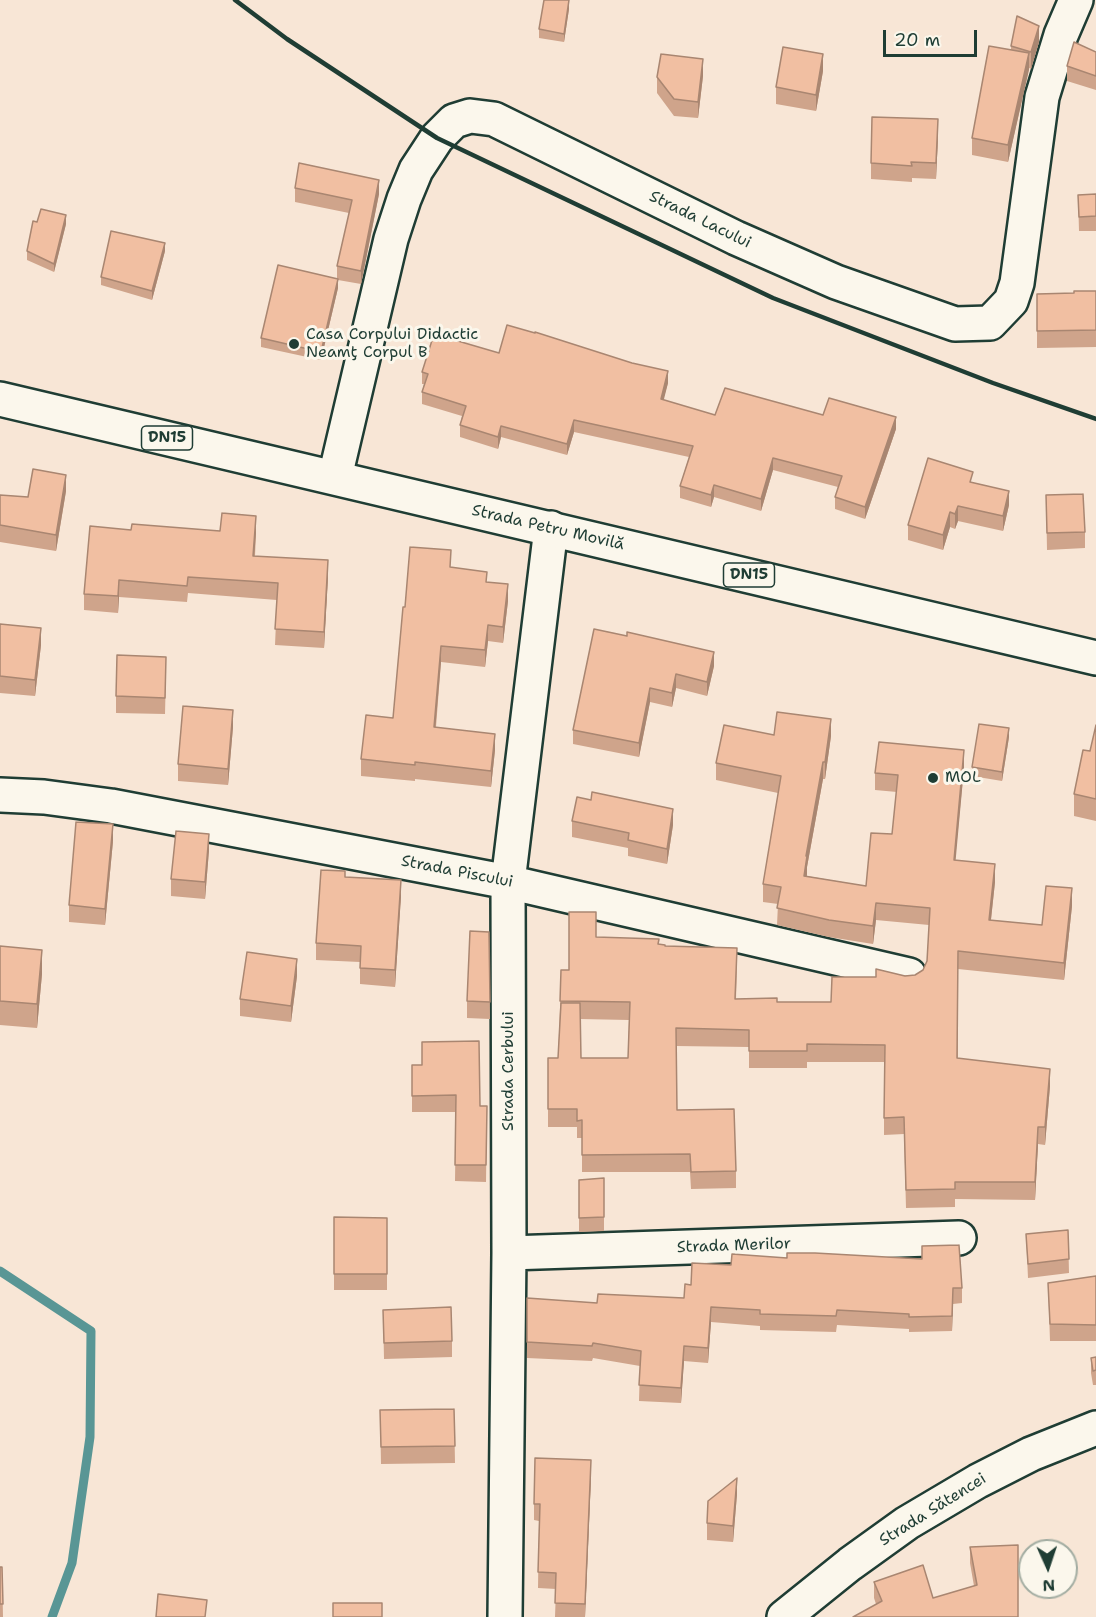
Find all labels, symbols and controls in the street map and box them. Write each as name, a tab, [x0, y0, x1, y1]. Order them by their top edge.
scale bar	[886, 18, 980, 56]
text: 20 m	[894, 28, 940, 52]
street label: Strada Lacului	[646, 187, 754, 253]
place label: Casa Corpului Didactic Neamţ Corpul B	[306, 325, 478, 363]
marker: Casa Corpului Didactic Neamţ Corpul B	[287, 337, 301, 351]
road number: DN15	[142, 426, 192, 450]
street label: Strada Petru Movilă	[470, 501, 626, 555]
road number: DN15	[724, 563, 774, 587]
place label: MOL	[945, 768, 981, 788]
marker: MOL	[926, 771, 940, 785]
street label: Strada Piscului	[399, 852, 515, 892]
street label: Strada Cerbului	[499, 1011, 519, 1131]
street label: Strada Merilor	[676, 1234, 792, 1258]
street label: Strada Sătencei	[876, 1469, 990, 1551]
north arrow	[1018, 1539, 1078, 1599]
text: N	[1042, 1575, 1056, 1596]

